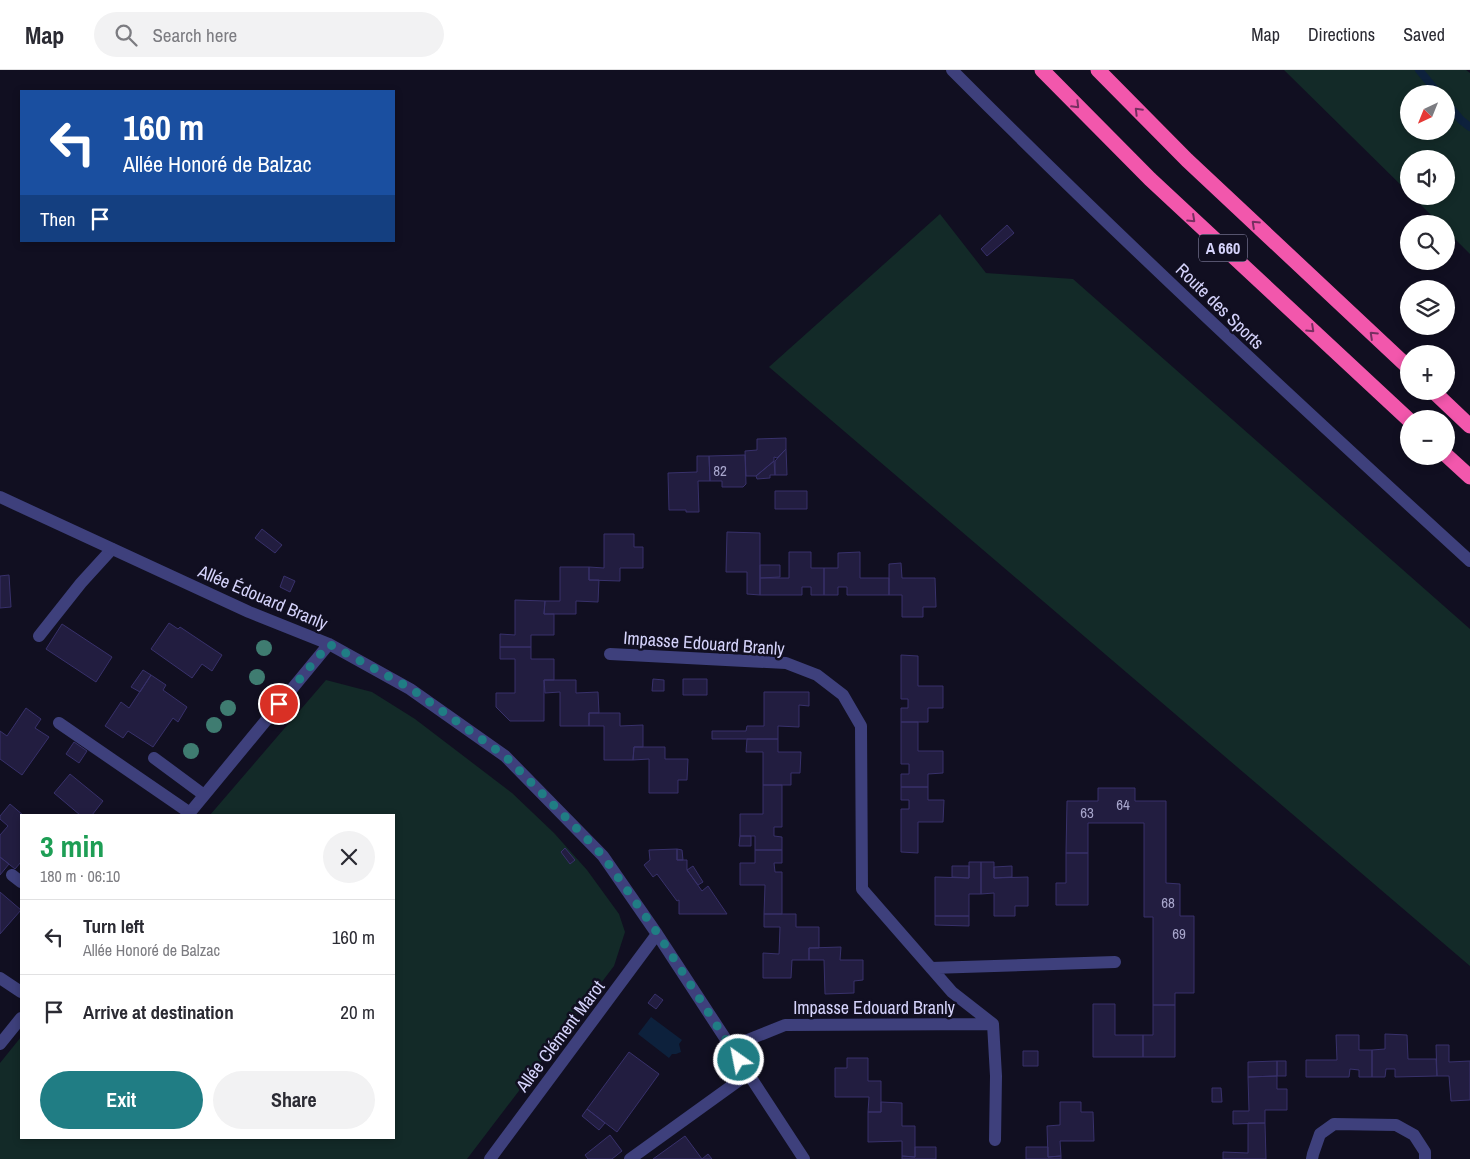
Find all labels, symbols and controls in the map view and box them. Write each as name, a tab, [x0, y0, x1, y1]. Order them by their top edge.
search box	[94, 12, 444, 57]
text: Map	[25, 19, 64, 51]
icon: search	[112, 21, 140, 49]
text: Search here	[152, 22, 237, 48]
text: Map	[1251, 22, 1280, 47]
text: Directions	[1308, 22, 1375, 47]
text: Saved	[1403, 22, 1445, 47]
north arrow	[1400, 85, 1455, 140]
map controls	[1400, 85, 1455, 465]
one-way arrow	[1070, 99, 1079, 108]
text: 160 m	[123, 104, 204, 151]
one-way arrow	[1135, 108, 1144, 117]
icon: left	[40, 110, 105, 175]
text: Allée Honoré de Balzac	[123, 149, 312, 179]
button: sound	[1400, 150, 1455, 205]
icon: arrive	[86, 205, 114, 233]
text: Then	[40, 206, 76, 232]
one-way arrow	[1186, 213, 1195, 222]
button: search	[1400, 215, 1455, 270]
one-way arrow	[1251, 221, 1260, 230]
road number: A 660	[1199, 234, 1247, 262]
street label: Route des Sports	[1170, 257, 1270, 355]
button: layers	[1400, 280, 1455, 335]
one-way arrow	[1305, 323, 1314, 332]
one-way arrow	[1370, 332, 1379, 341]
button: +	[1400, 345, 1455, 400]
button: −	[1400, 410, 1455, 465]
house number: 82	[713, 460, 727, 481]
street label: Allée Édouard Branly	[193, 558, 332, 636]
street label: Impasse Edouard Branly	[623, 625, 786, 661]
pin	[258, 683, 300, 725]
icon: arrive	[265, 690, 293, 718]
house number: 64	[1116, 794, 1130, 815]
house number: 63	[1080, 802, 1094, 823]
text: 3 min	[40, 826, 104, 866]
button: close	[323, 831, 375, 883]
text: 180 m · 06:10	[40, 865, 120, 887]
house number: 68	[1161, 892, 1175, 913]
text: Turn left	[83, 913, 144, 939]
icon: left	[40, 923, 68, 951]
house number: 69	[1172, 923, 1186, 944]
text: 160 m	[332, 924, 375, 950]
text: Allée Honoré de Balzac	[83, 939, 220, 961]
street label: Allée Clément Marot	[509, 975, 610, 1098]
street label: Impasse Edouard Branly	[793, 995, 955, 1020]
icon: arrive	[40, 998, 68, 1026]
text: Arrive at destination	[83, 999, 234, 1025]
text: 20 m	[340, 999, 375, 1025]
position arrow	[712, 1033, 764, 1085]
button: Exit	[40, 1071, 203, 1129]
button: Share	[213, 1071, 375, 1129]

